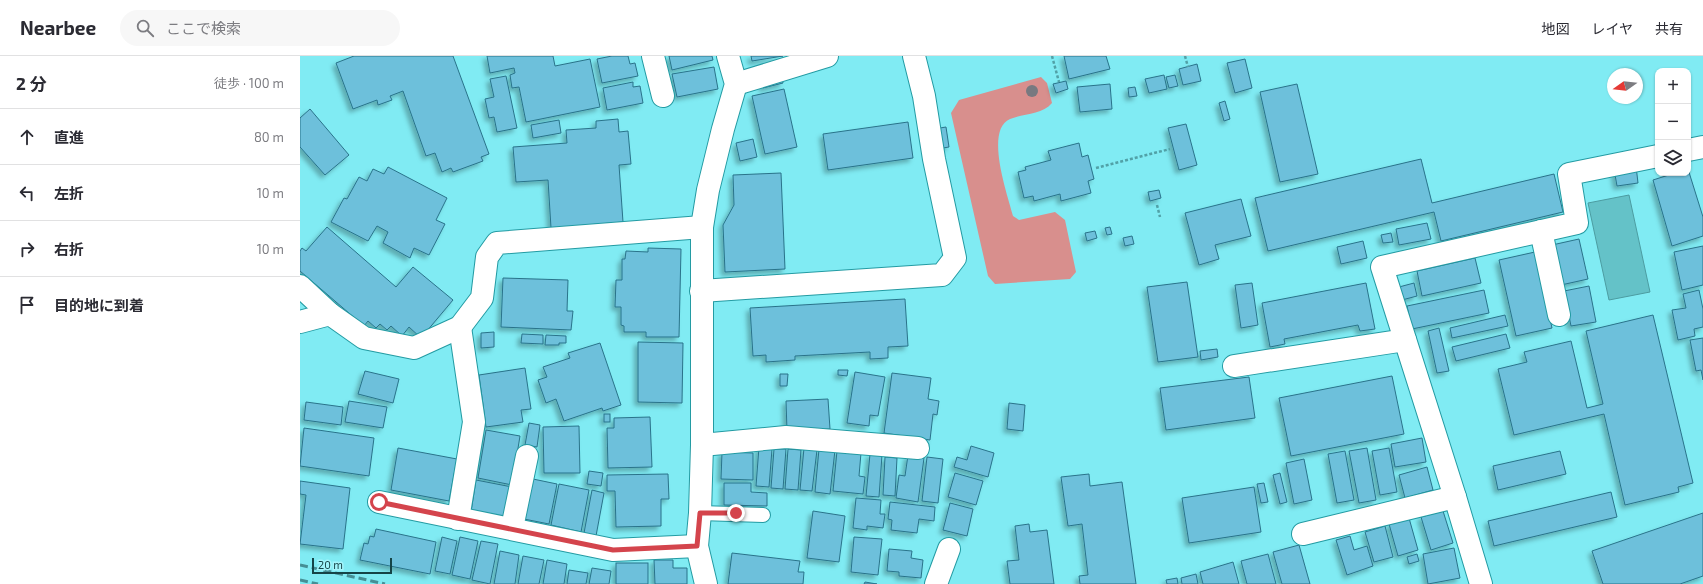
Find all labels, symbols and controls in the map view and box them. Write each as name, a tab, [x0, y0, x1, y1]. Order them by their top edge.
search box	[120, 10, 400, 46]
text: Nearbee	[20, 16, 96, 39]
icon: search	[134, 17, 156, 39]
text: ここで検索	[166, 19, 241, 37]
text: 地図	[1541, 20, 1569, 37]
text: レイヤ	[1591, 20, 1633, 37]
text: 共有	[1655, 20, 1683, 37]
north arrow	[1607, 68, 1643, 104]
map controls	[1655, 68, 1691, 176]
button: +	[1655, 68, 1691, 104]
text: 2 分	[16, 73, 47, 93]
text: 徒歩 · 100 m	[214, 75, 284, 91]
button: −	[1655, 104, 1691, 140]
icon: ahead	[16, 126, 38, 148]
text: 直進	[54, 128, 84, 146]
text: 80 m	[254, 129, 284, 145]
button: layers	[1655, 140, 1691, 176]
icon: left	[16, 182, 38, 204]
text: 左折	[54, 184, 84, 202]
text: 10 m	[257, 185, 284, 201]
icon: right	[16, 238, 38, 260]
text: 右折	[54, 240, 84, 258]
text: 10 m	[257, 241, 284, 257]
icon: arrive	[16, 294, 38, 316]
text: 目的地に到着	[54, 296, 144, 314]
route start	[370, 493, 388, 511]
route end	[727, 504, 745, 522]
scale bar	[312, 556, 392, 575]
text: 20 m	[318, 558, 343, 571]

